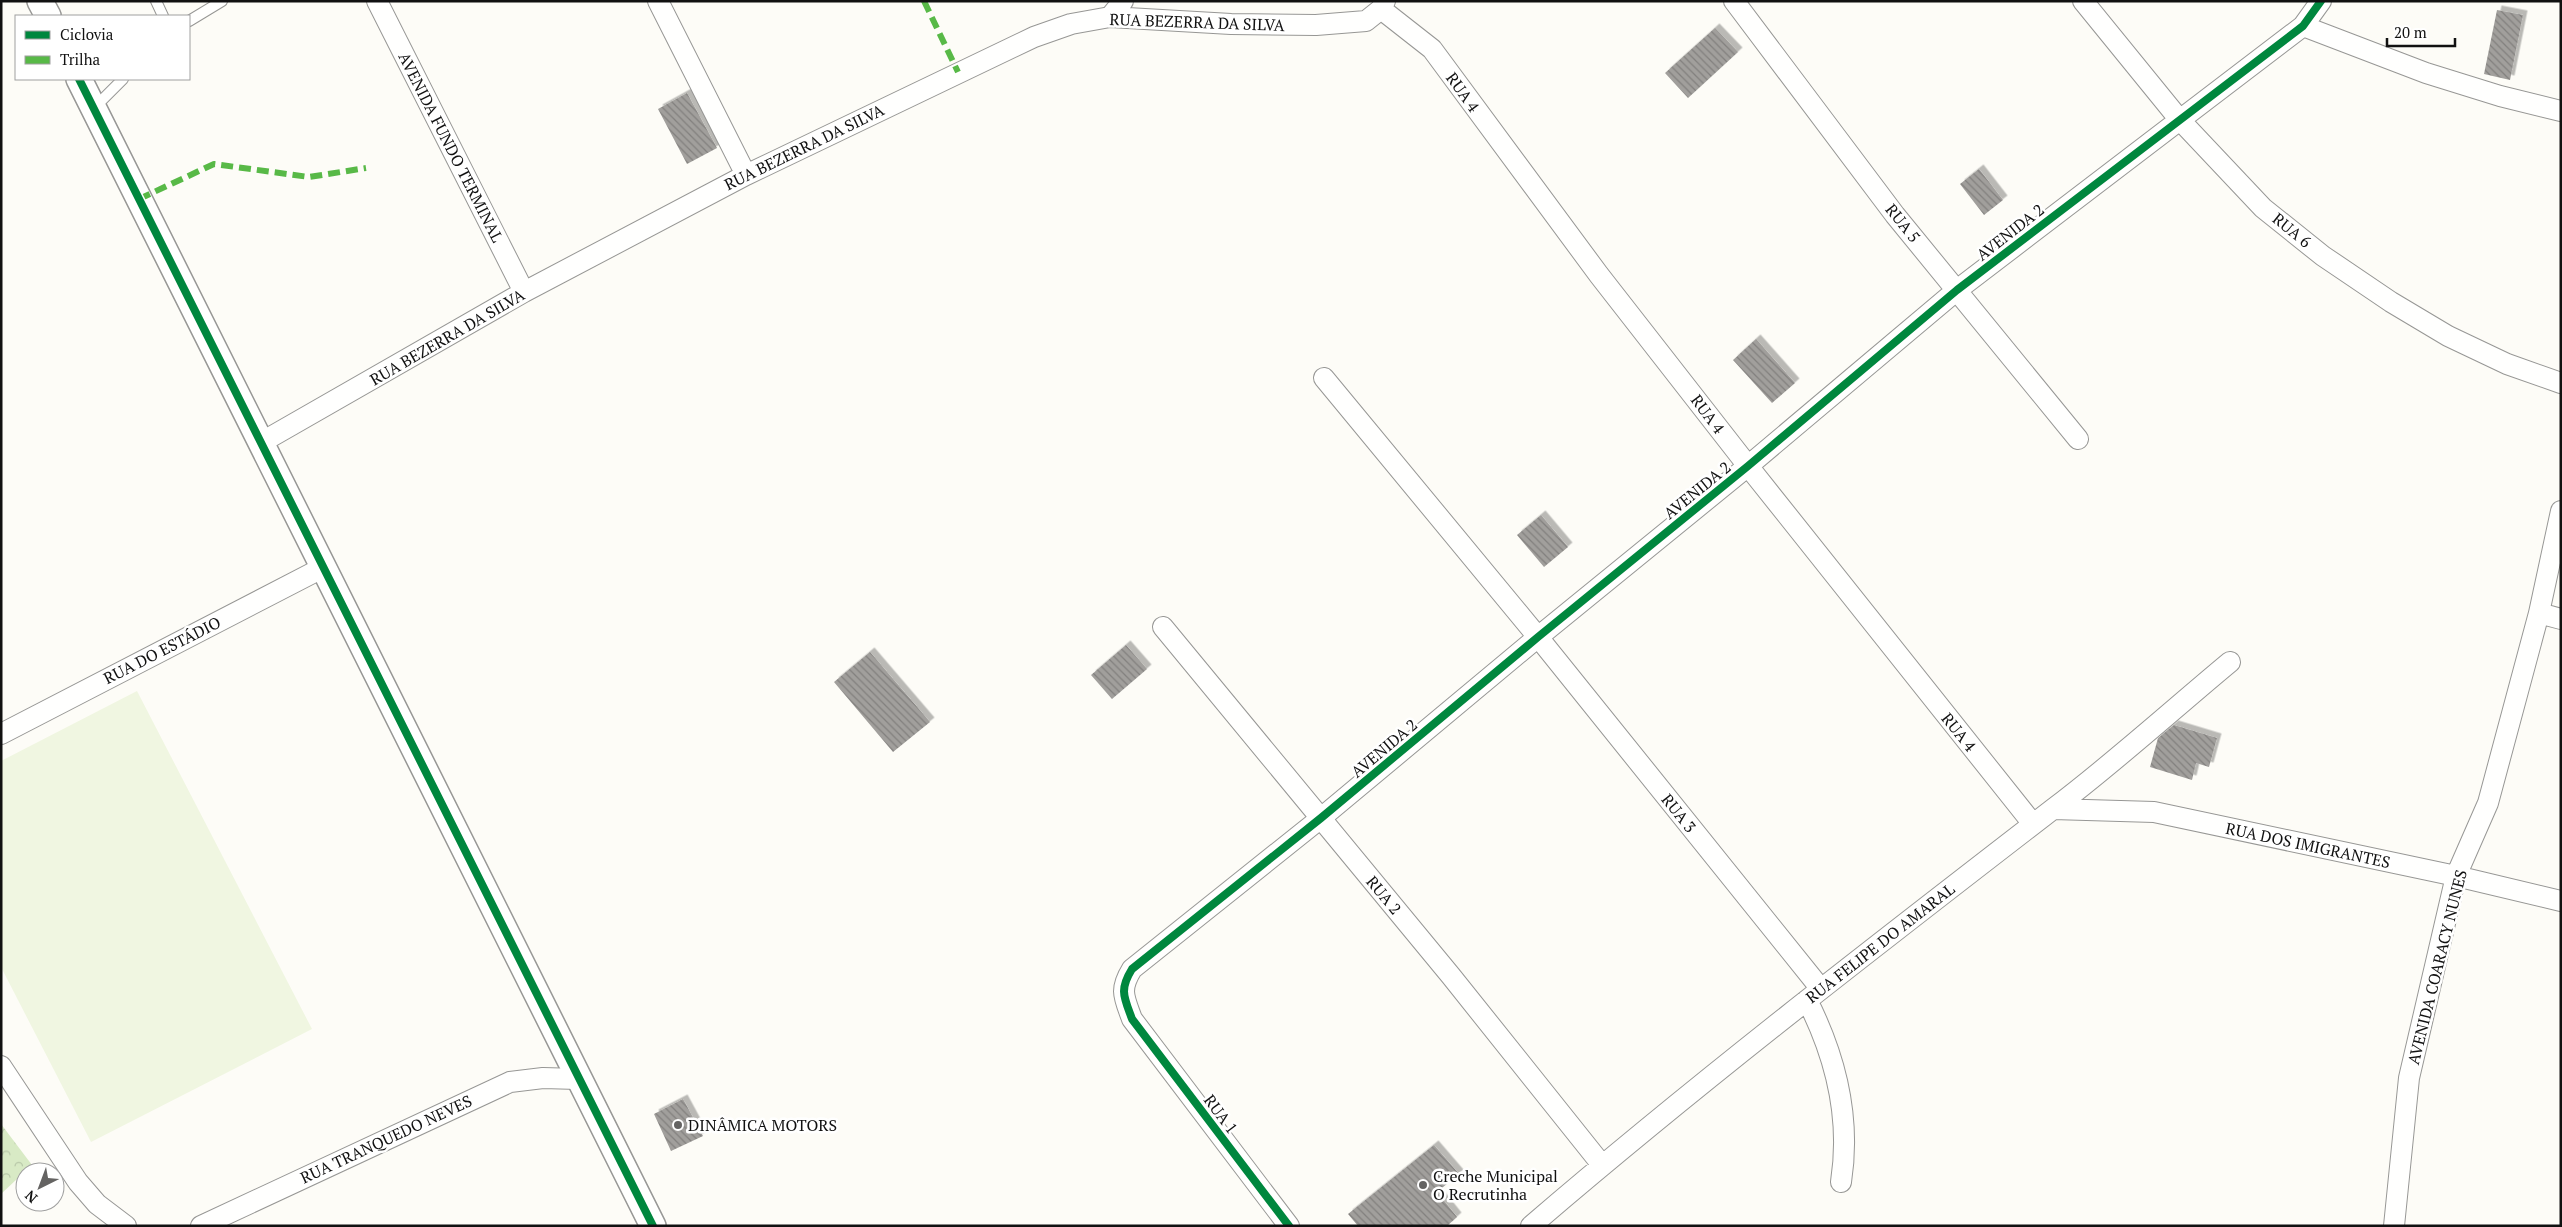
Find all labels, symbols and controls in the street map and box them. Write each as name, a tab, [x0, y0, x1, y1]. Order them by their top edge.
street label: RUA BEZERRA DA SILVA	[1109, 8, 1285, 36]
legend	[15, 15, 190, 80]
scale bar	[2387, 15, 2454, 47]
text: 20 m	[2394, 22, 2427, 42]
text: Ciclovia	[60, 24, 114, 44]
street label: AVENIDA FUNDO TERMINAL	[393, 48, 509, 246]
text: Trilha	[60, 49, 100, 69]
street label: RUA 4	[1441, 68, 1485, 117]
street label: RUA BEZERRA DA SILVA	[720, 99, 888, 195]
street label: RUA 5	[1881, 199, 1925, 247]
street label: AVENIDA 2	[1972, 199, 2048, 265]
street label: RUA 6	[2268, 208, 2316, 253]
street label: RUA BEZERRA DA SILVA	[366, 284, 528, 390]
street label: RUA 4	[1686, 390, 1730, 439]
street label: AVENIDA 2	[1659, 456, 1735, 524]
street label: RUA DO ESTÁDIO	[100, 611, 224, 689]
street label: RUA 4	[1937, 708, 1982, 756]
street label: AVENIDA 2	[1346, 714, 1422, 782]
street label: RUA 3	[1657, 789, 1701, 837]
street label: RUA DOS IMIGRANTES	[2224, 817, 2392, 873]
street label: AVENIDA COARACY NUNES	[2402, 867, 2472, 1067]
street label: RUA 2	[1361, 871, 1407, 919]
street label: RUA FELIPE DO AMARAL	[1801, 878, 1959, 1008]
street label: RUA TRANQUEDO NEVES	[297, 1090, 475, 1188]
street label: RUA 1	[1199, 1090, 1243, 1138]
place label: DINÂMICA MOTORS	[688, 1114, 837, 1136]
marker: DINÂMICA MOTORS	[672, 1119, 684, 1131]
north arrow	[15, 1162, 65, 1212]
place label: Creche Municipal O Recrutinha	[1433, 1165, 1558, 1205]
marker: Creche Municipal O Recrutinha	[1417, 1179, 1429, 1191]
text: N	[20, 1186, 41, 1208]

